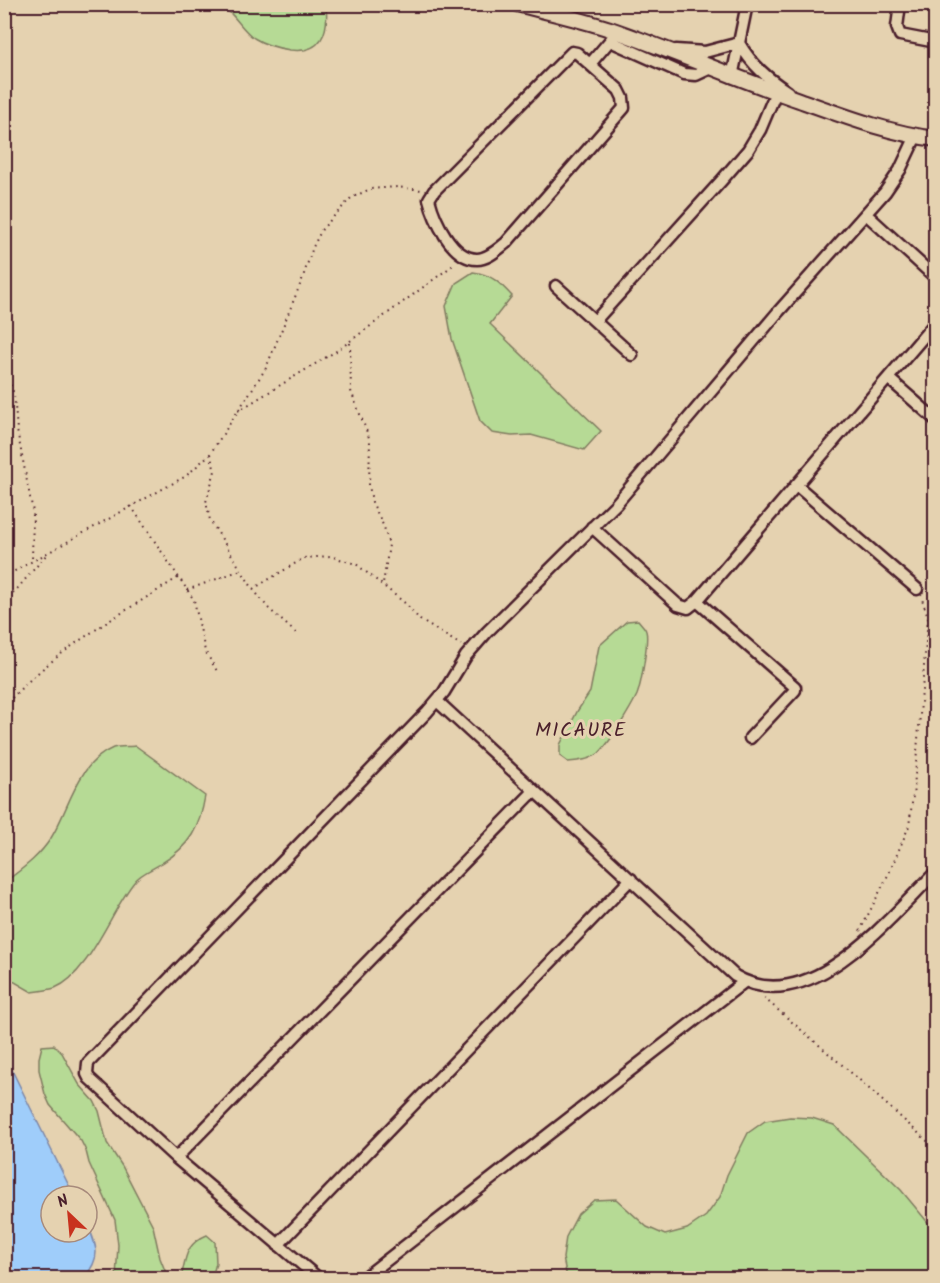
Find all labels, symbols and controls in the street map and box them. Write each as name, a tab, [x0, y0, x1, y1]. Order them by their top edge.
district label: MICAURE	[535, 715, 627, 747]
north arrow	[39, 1184, 99, 1244]
text: N	[53, 1188, 73, 1215]

